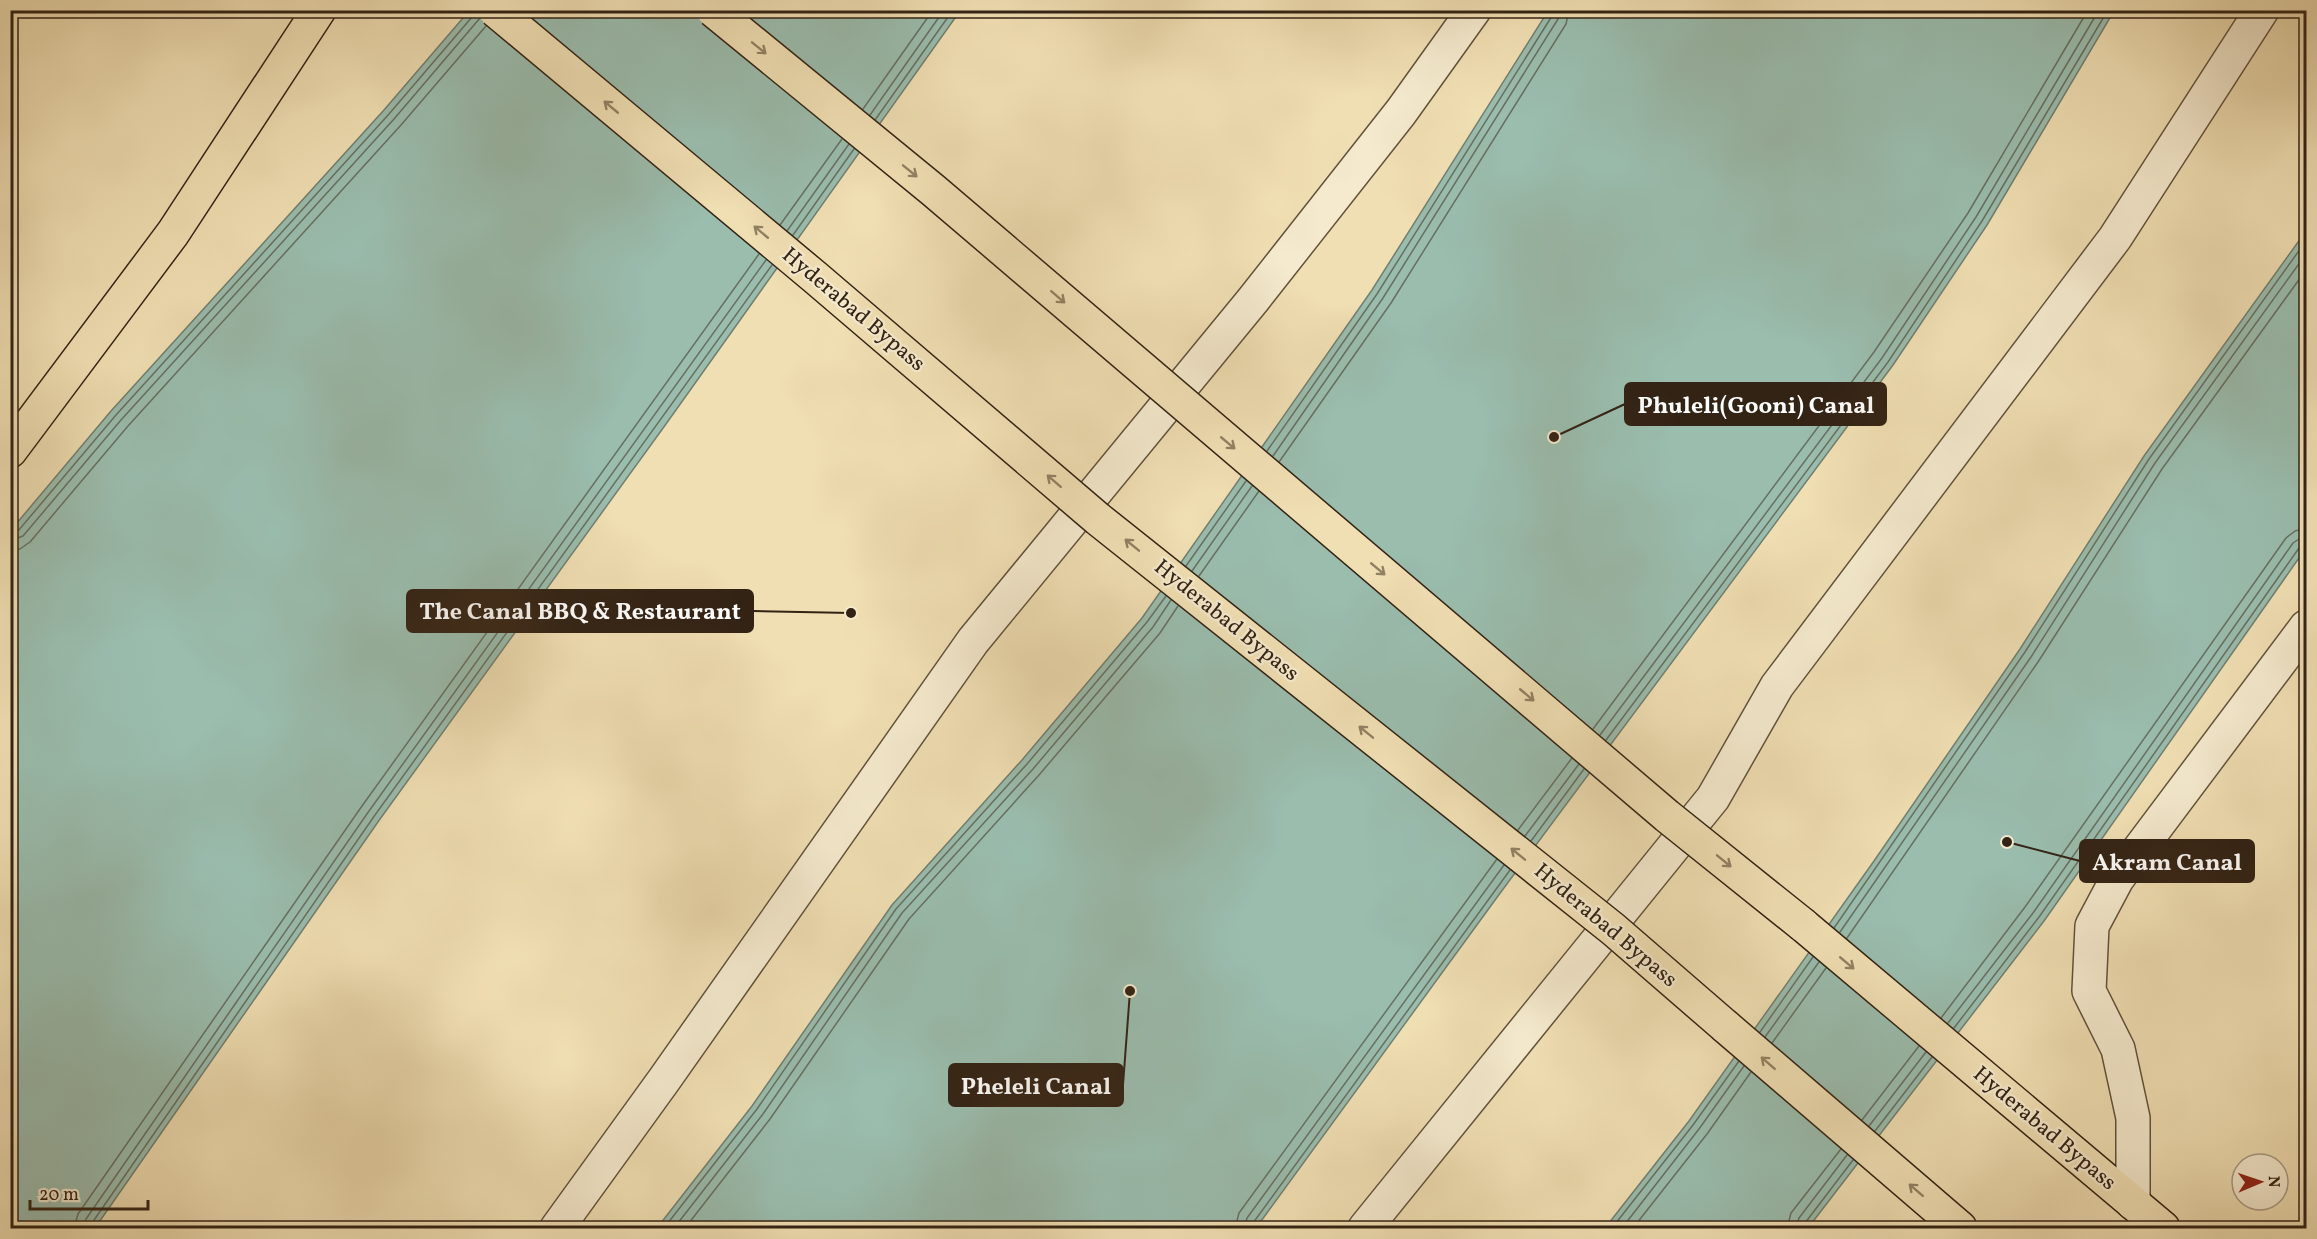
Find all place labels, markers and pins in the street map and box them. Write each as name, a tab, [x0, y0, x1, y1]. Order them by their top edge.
callout: Phuleli(Gooni) Canal	[1625, 383, 1886, 425]
callout: The Canal BBQ & Restaurant	[407, 590, 753, 632]
callout: Akram Canal	[2080, 840, 2254, 882]
callout: Pheleli Canal	[949, 1064, 1123, 1106]

